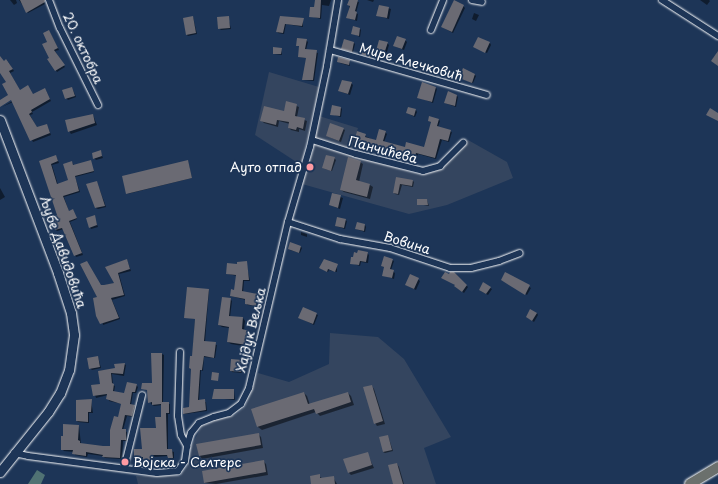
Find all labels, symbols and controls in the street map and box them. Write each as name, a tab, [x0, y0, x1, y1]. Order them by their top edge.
street label: 20. октобра	[59, 9, 107, 87]
street label: Мире Алечковић	[357, 40, 465, 84]
street label: Панчићева	[347, 133, 419, 167]
place label: Ауто отпад	[230, 159, 302, 175]
marker: Ауто отпад	[305, 162, 315, 172]
street label: Љубе Давидовића	[36, 193, 90, 311]
street label: Вовина	[382, 229, 432, 257]
street label: Хајдук Вељка	[233, 285, 269, 375]
place label: Војска - Селтерс	[133, 454, 242, 470]
marker: Војска - Селтерс	[120, 457, 130, 467]

